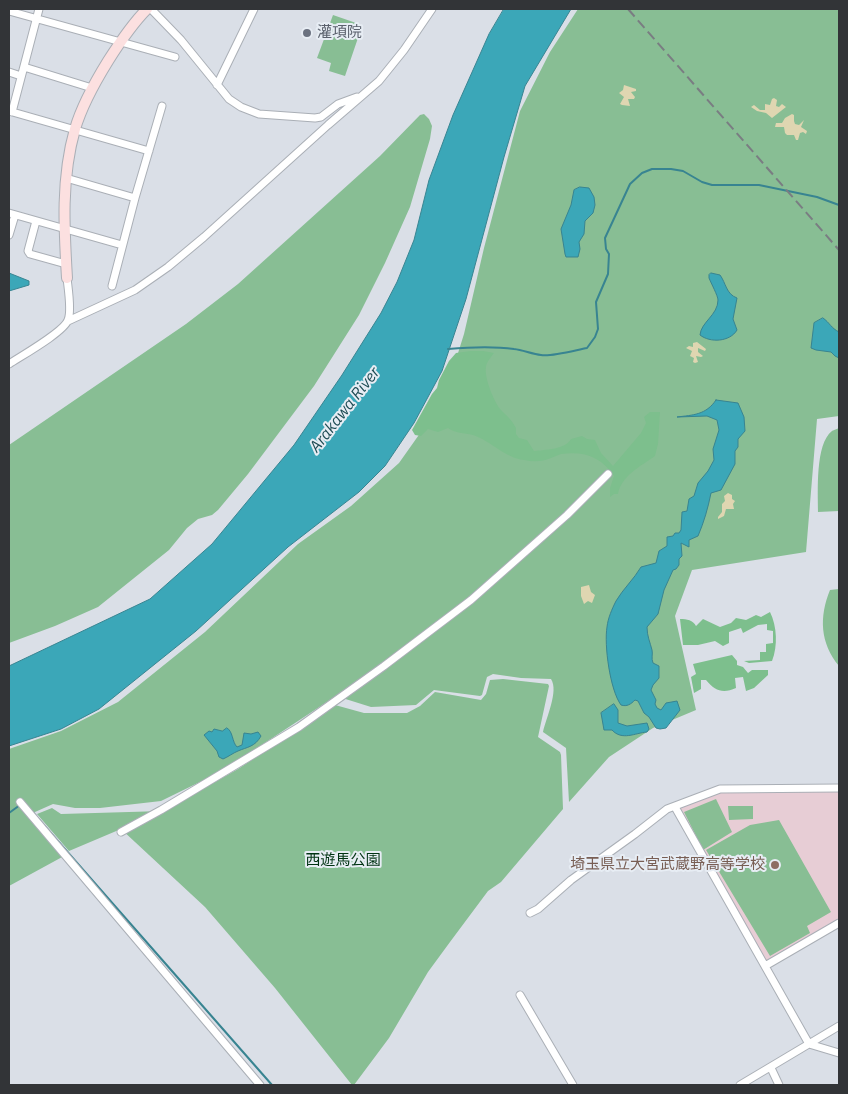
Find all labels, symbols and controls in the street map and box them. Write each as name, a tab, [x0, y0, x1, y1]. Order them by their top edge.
place label: 灌項院	[317, 24, 362, 42]
marker: 灌項院	[301, 27, 313, 39]
water label: Arakawa River	[306, 364, 384, 456]
park label: 西遊馬公園	[306, 852, 380, 870]
place label: 埼玉県立大宮武蔵野高等学校	[570, 856, 765, 874]
marker: 埼玉県立大宮武蔵野高等学校	[769, 859, 781, 871]

